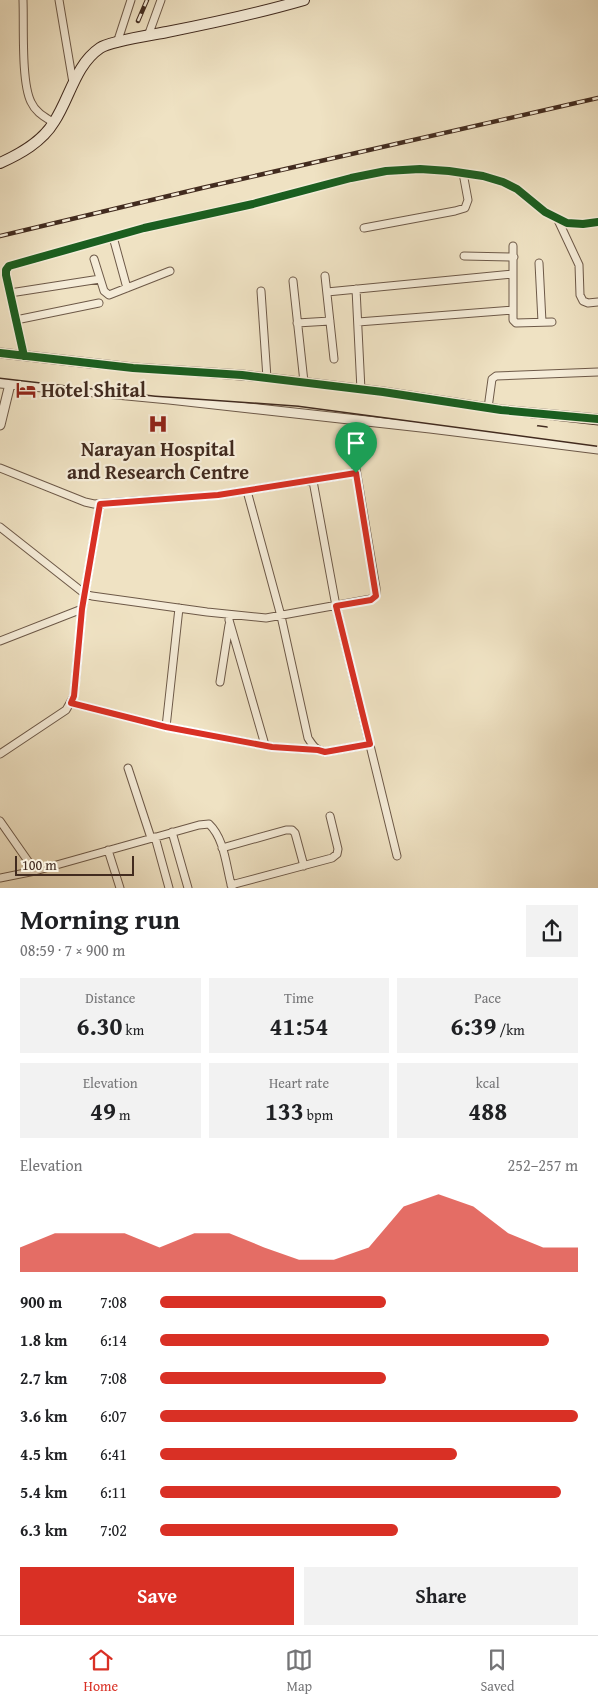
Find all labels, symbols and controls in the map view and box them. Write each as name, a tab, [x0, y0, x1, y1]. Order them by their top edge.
place label: Hotel Shital	[41, 375, 146, 404]
hotel icon: Hotel Shital	[15, 379, 37, 401]
hospital icon: Narayan Hospital and Research Centre	[147, 413, 169, 435]
pin	[335, 422, 377, 473]
icon: arrive	[342, 429, 370, 457]
place label: Narayan Hospital and Research Centre	[67, 434, 249, 486]
scale bar	[15, 852, 134, 876]
text: 100 m	[22, 855, 57, 875]
text: Morning run	[20, 898, 180, 939]
button: share	[526, 905, 578, 957]
text: 08:59 · 7 × 900 m	[20, 938, 125, 962]
text: Distance	[85, 988, 135, 1008]
text: Time	[284, 988, 314, 1008]
text: Pace	[474, 988, 501, 1008]
text: 6.30	[77, 1008, 122, 1044]
text: 41:54	[270, 1008, 328, 1044]
text: 6:39	[451, 1008, 497, 1044]
text: km	[122, 1020, 144, 1040]
text: /km	[497, 1020, 525, 1040]
text: Elevation	[83, 1073, 138, 1093]
text: Heart rate	[269, 1073, 329, 1093]
text: kcal	[476, 1073, 500, 1093]
text: 49	[90, 1093, 116, 1129]
text: 133	[265, 1093, 304, 1129]
text: 488	[468, 1093, 507, 1129]
text: m	[116, 1105, 131, 1125]
text: bpm	[304, 1105, 333, 1125]
text: Elevation	[20, 1153, 83, 1177]
text: 252–257 m	[508, 1153, 578, 1177]
text: 900 m	[20, 1290, 62, 1314]
text: 7:08	[100, 1290, 127, 1314]
text: 1.8 km	[20, 1328, 67, 1352]
text: 6:14	[100, 1328, 127, 1352]
text: 2.7 km	[20, 1366, 67, 1390]
text: 7:08	[100, 1366, 127, 1390]
text: 3.6 km	[20, 1404, 67, 1428]
text: 6:07	[100, 1404, 127, 1428]
text: 4.5 km	[20, 1442, 67, 1466]
text: 6:41	[100, 1442, 127, 1466]
text: 5.4 km	[20, 1480, 67, 1504]
text: 6:11	[100, 1480, 127, 1504]
text: 6.3 km	[20, 1518, 67, 1542]
text: 7:02	[100, 1518, 127, 1542]
button: Save	[20, 1567, 294, 1625]
button: Share	[304, 1567, 578, 1625]
tab: Home	[84, 1646, 118, 1696]
tab: Map	[285, 1646, 313, 1696]
tab: Saved	[480, 1646, 514, 1696]

